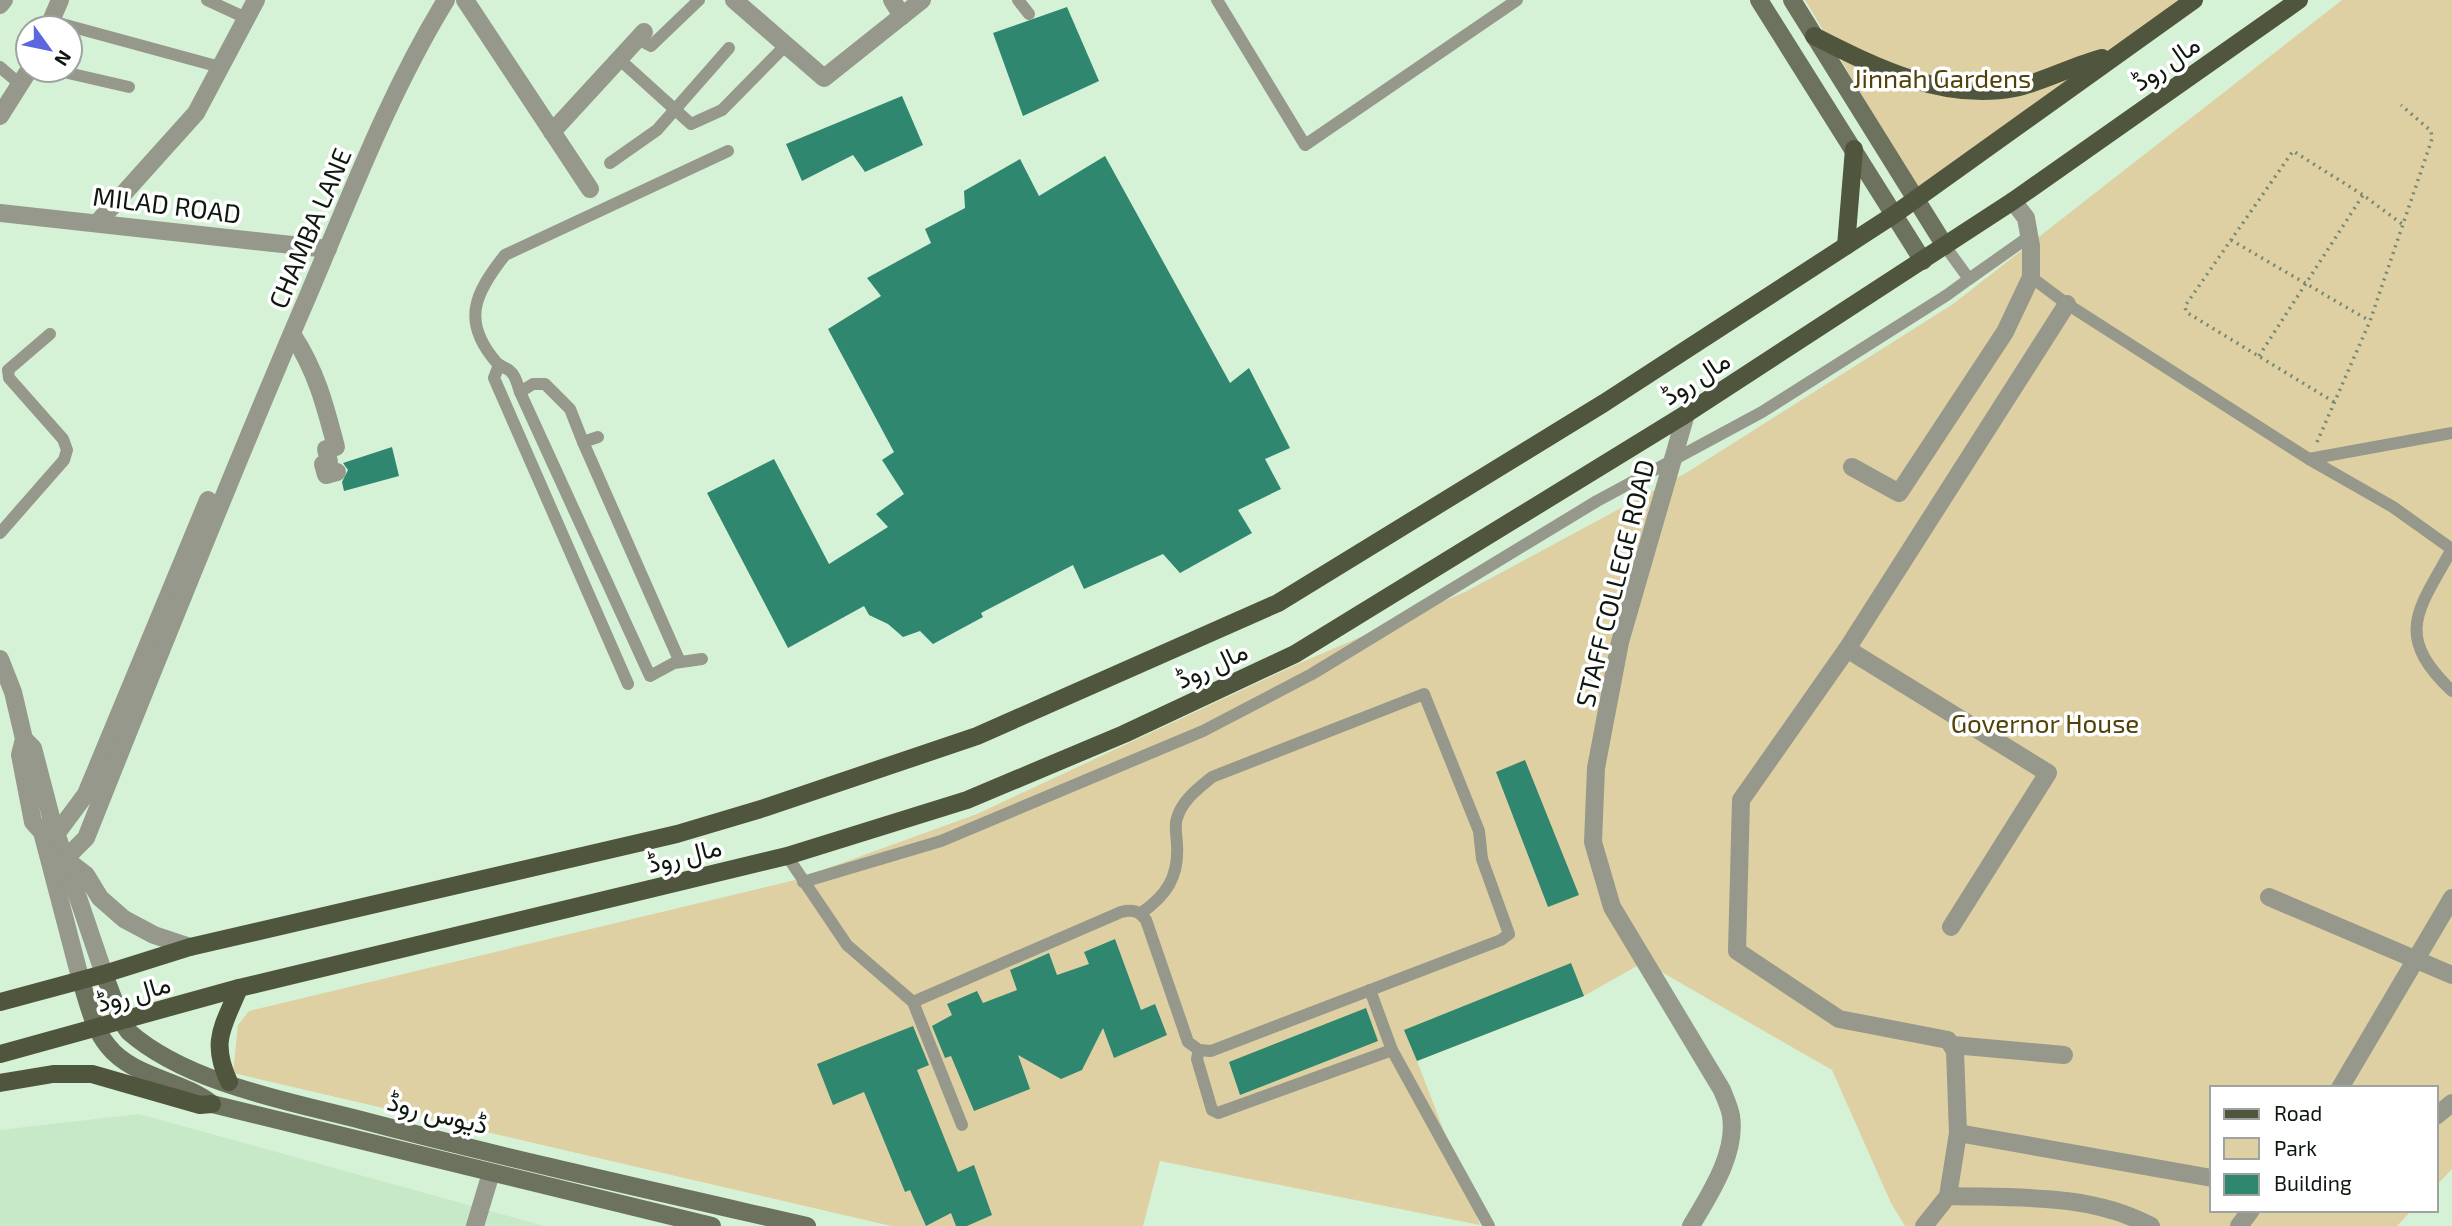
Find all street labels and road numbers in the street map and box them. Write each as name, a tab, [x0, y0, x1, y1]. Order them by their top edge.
street label: مال روڈ	[2125, 28, 2206, 98]
street label: CHAMBA LANE	[261, 143, 357, 313]
street label: MILAD ROAD	[91, 180, 243, 228]
street label: مال روڈ	[1655, 343, 1736, 412]
street label: STAFF COLLEGE ROAD	[1568, 456, 1660, 710]
street label: مال روڈ	[1170, 634, 1253, 696]
street label: مال روڈ	[644, 830, 725, 880]
street label: مال روڈ	[92, 967, 174, 1019]
street label: ڈیوس روڈ	[384, 1085, 492, 1141]

